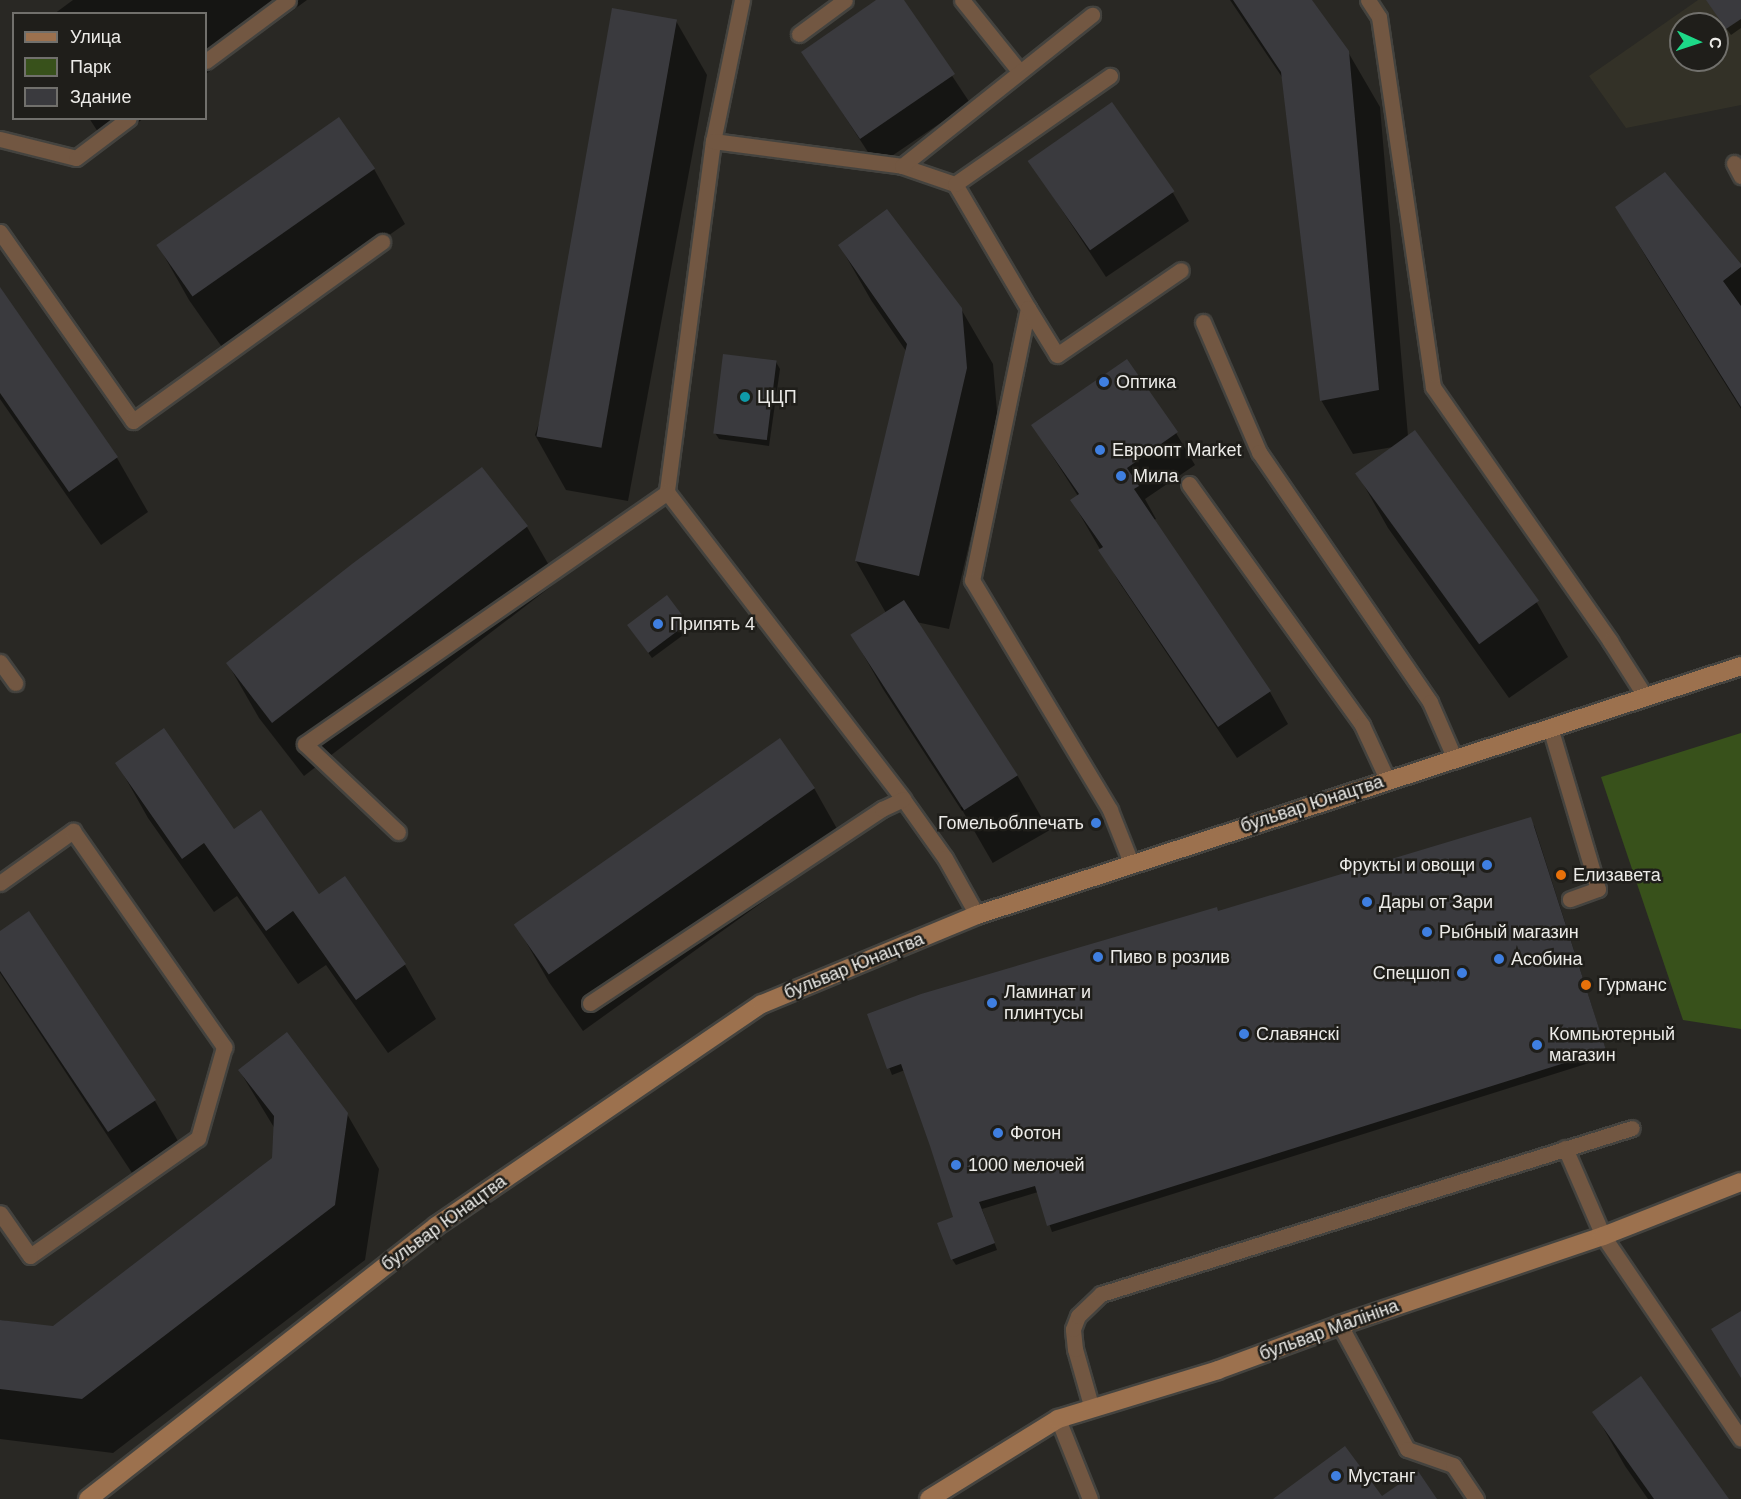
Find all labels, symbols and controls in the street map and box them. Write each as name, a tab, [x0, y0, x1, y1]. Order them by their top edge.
legend	[12, 12, 207, 120]
north arrow	[1669, 12, 1729, 72]
text: Улица	[70, 27, 121, 47]
text: С	[1707, 37, 1724, 49]
text: Парк	[70, 57, 111, 77]
text: Здание	[70, 87, 131, 107]
place label: Оптика	[1116, 371, 1176, 393]
marker: Оптика	[1097, 375, 1111, 389]
place label: ЦЦП	[757, 386, 797, 408]
marker: ЦЦП	[738, 390, 752, 404]
place label: Евроопт Market	[1112, 439, 1242, 461]
marker: Евроопт Market	[1093, 443, 1107, 457]
place label: Мила	[1133, 465, 1179, 487]
marker: Мила	[1114, 469, 1128, 483]
place label: Припять 4	[670, 613, 755, 635]
marker: Припять 4	[651, 617, 665, 631]
street label: бульвар Юнацтва	[1238, 771, 1386, 837]
place label: Гомельоблпечать	[938, 812, 1084, 834]
marker: Гомельоблпечать	[1089, 816, 1103, 830]
place label: Фрукты и овощи	[1339, 854, 1475, 876]
marker: Фрукты и овощи	[1480, 858, 1494, 872]
place label: Елизавета	[1573, 864, 1661, 886]
marker: Елизавета	[1554, 868, 1568, 882]
place label: Дары от Зари	[1379, 891, 1493, 913]
marker: Дары от Зари	[1360, 895, 1374, 909]
place label: Рыбный магазин	[1439, 921, 1579, 943]
marker: Рыбный магазин	[1420, 925, 1434, 939]
street label: бульвар Юнацтва	[781, 928, 927, 1004]
place label: Пиво в розлив	[1110, 946, 1230, 968]
place label: Асобина	[1511, 948, 1583, 970]
marker: Пиво в розлив	[1091, 950, 1105, 964]
marker: Асобина	[1492, 952, 1506, 966]
place label: Спецшоп	[1373, 962, 1450, 984]
marker: Спецшоп	[1455, 966, 1469, 980]
place label: Гурманс	[1598, 974, 1667, 996]
marker: Гурманс	[1579, 978, 1593, 992]
place label: Ламинат и плинтусы	[1004, 982, 1091, 1024]
marker: Ламинат и плинтусы	[985, 996, 999, 1010]
place label: Славянскі	[1256, 1023, 1339, 1045]
place label: Компьютерный магазин	[1549, 1024, 1675, 1066]
marker: Славянскі	[1237, 1027, 1251, 1041]
marker: Компьютерный магазин	[1530, 1038, 1544, 1052]
place label: Фотон	[1010, 1122, 1061, 1144]
marker: Фотон	[991, 1126, 1005, 1140]
place label: 1000 мелочей	[968, 1154, 1085, 1176]
marker: 1000 мелочей	[949, 1158, 963, 1172]
street label: бульвар Юнацтва	[377, 1171, 511, 1275]
street label: бульвар Малініна	[1257, 1295, 1401, 1365]
place label: Мустанг	[1348, 1465, 1416, 1487]
marker: Мустанг	[1329, 1469, 1343, 1483]

